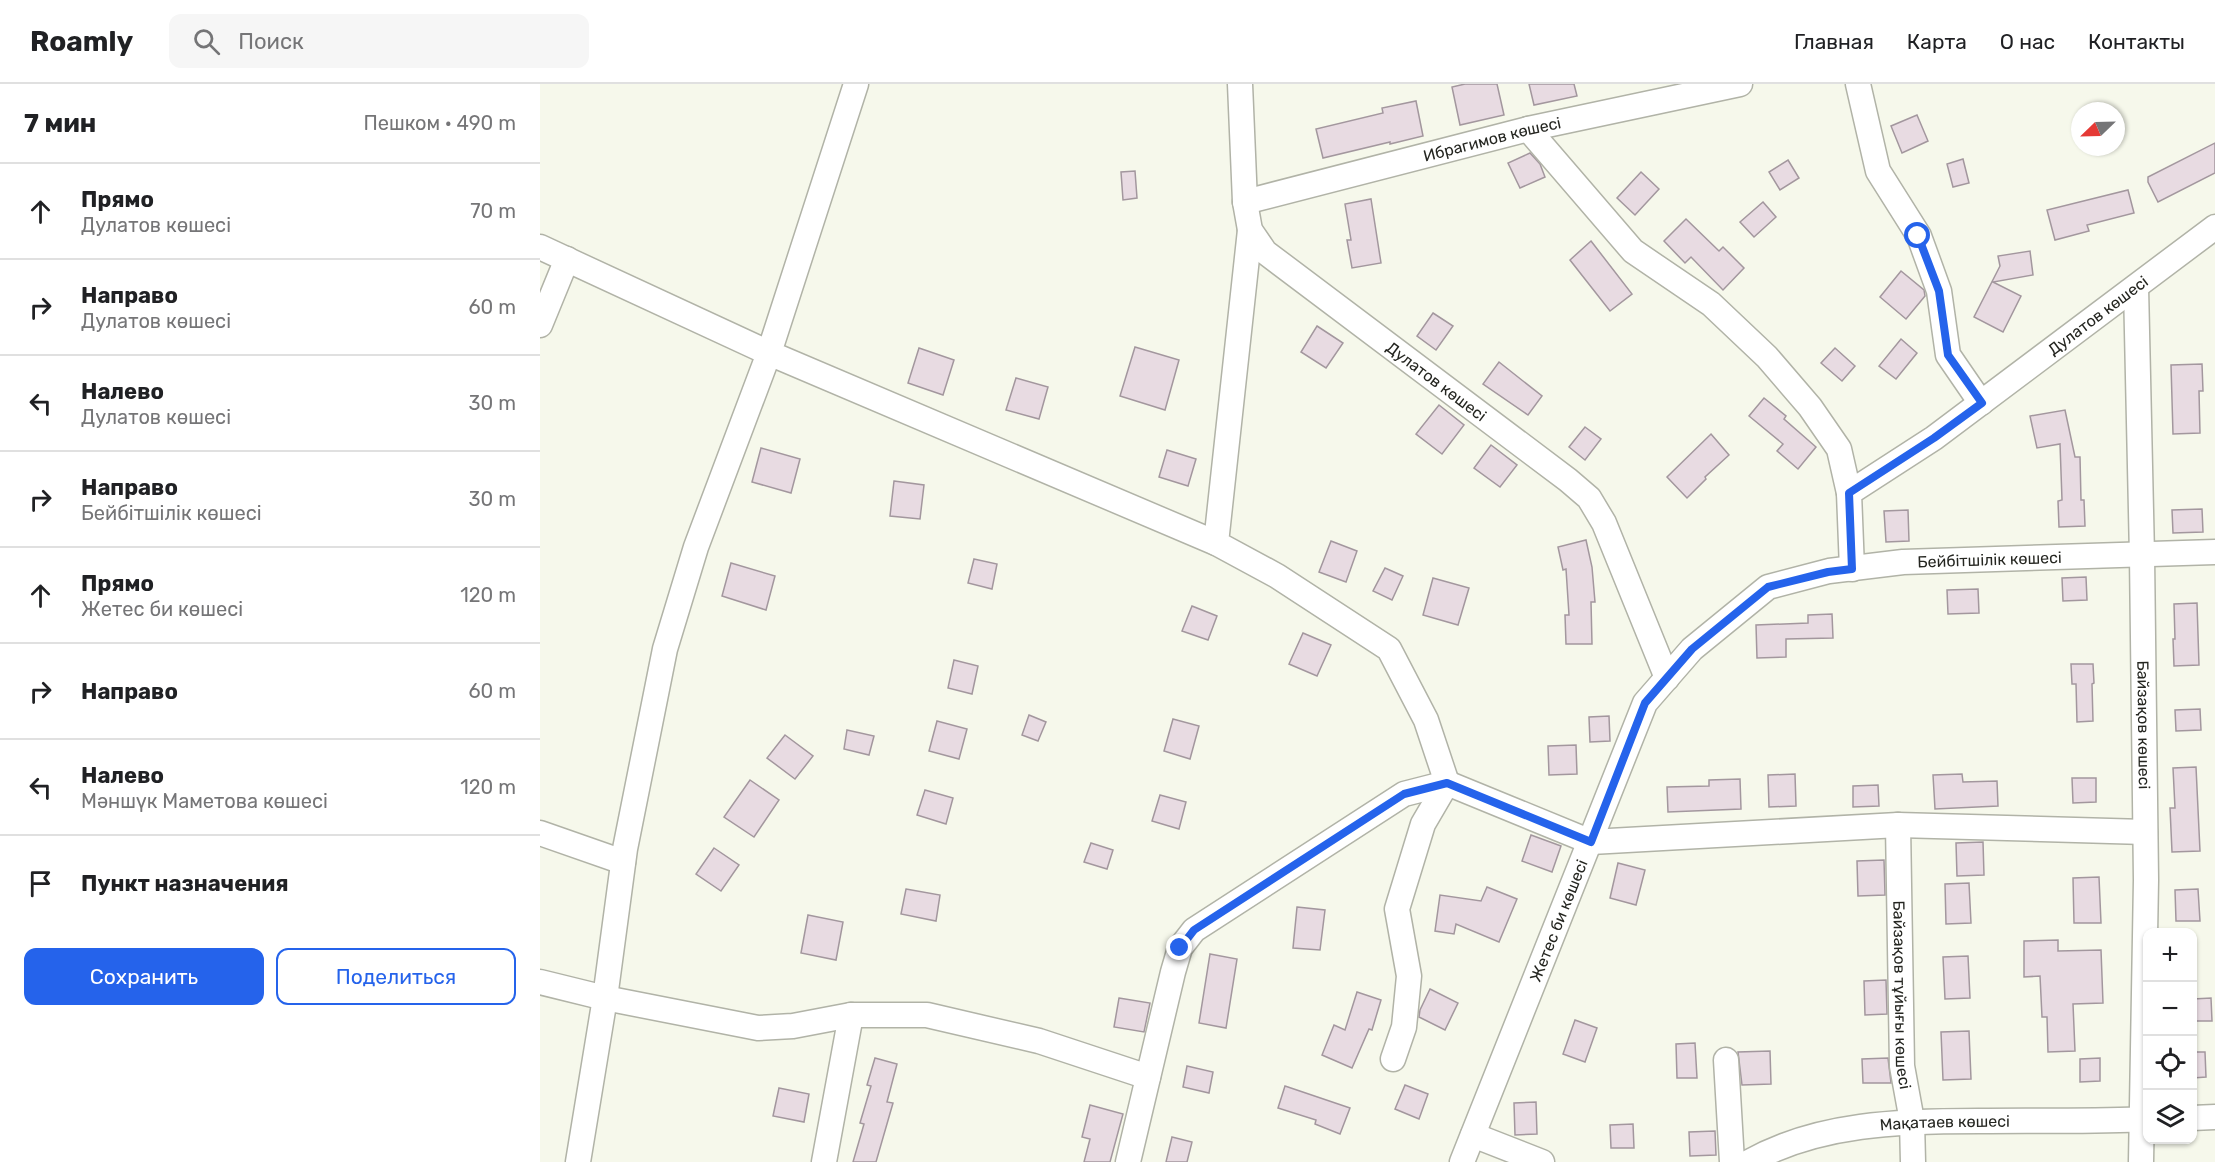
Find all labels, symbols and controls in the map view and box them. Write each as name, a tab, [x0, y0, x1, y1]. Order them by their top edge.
search box	[169, 14, 589, 68]
text: Roamly	[30, 25, 133, 58]
icon: search	[190, 25, 223, 58]
text: Поиск	[238, 28, 304, 55]
text: Главная	[1794, 29, 1874, 54]
text: Карта	[1907, 29, 1967, 54]
text: О нас	[2000, 29, 2055, 54]
text: Контакты	[2088, 29, 2185, 54]
north arrow	[2071, 102, 2125, 156]
text: 7 мин	[24, 108, 96, 139]
text: Пешком · 490 m	[364, 111, 516, 135]
street label: Ибрагимов көшесі	[1421, 113, 1563, 166]
text: Прямо	[81, 186, 154, 213]
icon: ahead	[24, 195, 57, 228]
text: 70 m	[470, 199, 516, 223]
text: Дулатов көшесі	[81, 213, 231, 237]
route start	[1904, 222, 1930, 248]
street label: Дулатов көшесі	[2044, 272, 2152, 359]
text: Направо	[81, 282, 178, 309]
icon: right	[24, 291, 57, 324]
text: 60 m	[469, 295, 516, 319]
text: Дулатов көшесі	[81, 309, 231, 333]
street label: Дулатов көшесі	[1383, 338, 1490, 425]
text: Налево	[81, 378, 164, 405]
icon: left	[24, 387, 57, 420]
text: 30 m	[469, 391, 516, 415]
text: Дулатов көшесі	[81, 405, 231, 429]
text: Направо	[81, 474, 178, 501]
icon: right	[24, 483, 57, 516]
text: 30 m	[469, 487, 516, 511]
text: Бейбітшілік көшесі	[81, 501, 262, 525]
street label: Бейбітшілік көшесі	[1917, 548, 2062, 572]
text: Прямо	[81, 570, 154, 597]
icon: ahead	[24, 579, 57, 612]
text: 120 m	[460, 583, 516, 607]
text: Жетес би көшесі	[81, 597, 243, 621]
street label: Байзақов көшесі	[2133, 660, 2154, 790]
icon: right	[24, 675, 57, 708]
text: Направо	[81, 678, 178, 705]
text: 60 m	[469, 679, 516, 703]
text: Налево	[81, 762, 164, 789]
icon: left	[24, 771, 57, 804]
text: 120 m	[460, 775, 516, 799]
text: Мәншүк Маметова көшесі	[81, 789, 328, 813]
street label: Жетес би көшесі	[1526, 857, 1592, 984]
icon: arrive	[24, 867, 57, 900]
text: Пункт назначения	[81, 870, 289, 897]
street label: Байзақов тұйығы көшесі	[1889, 900, 1915, 1091]
map controls	[2143, 928, 2197, 1144]
button: +	[2143, 928, 2197, 982]
route end	[1166, 934, 1192, 960]
button: Сохранить	[24, 948, 264, 1005]
button: Поделиться	[276, 948, 516, 1005]
button: −	[2143, 982, 2197, 1036]
button: locate	[2143, 1036, 2197, 1090]
button: layers	[2143, 1090, 2197, 1144]
street label: Мақатаев көшесі	[1879, 1112, 2010, 1135]

